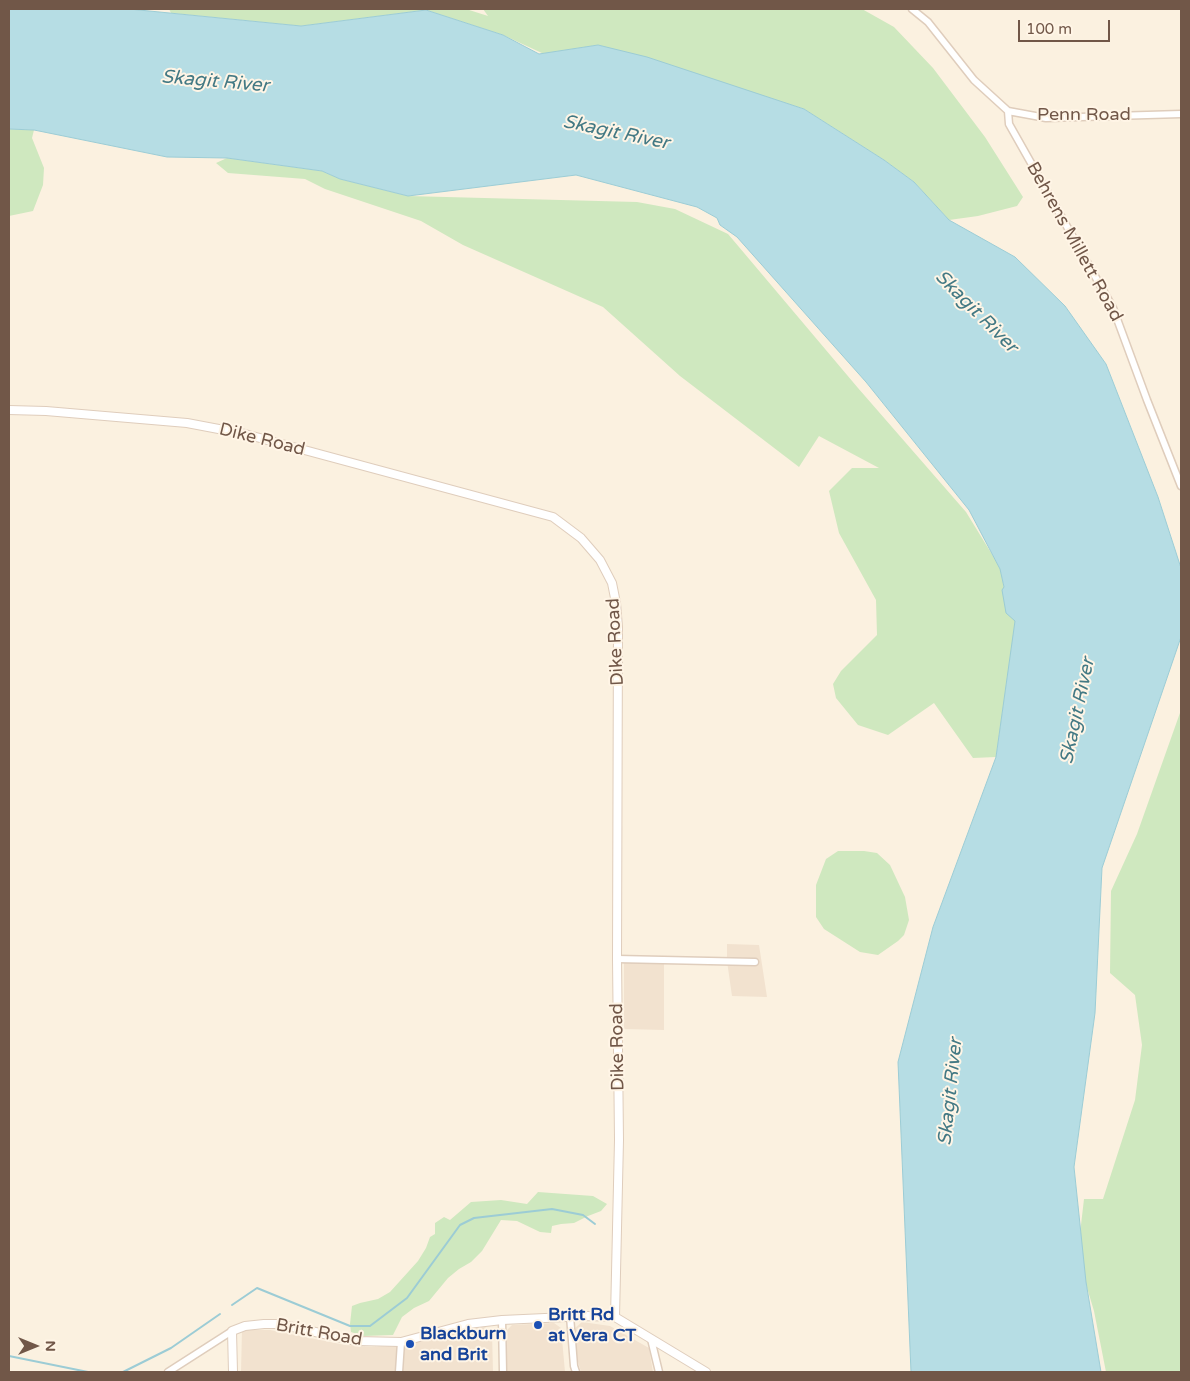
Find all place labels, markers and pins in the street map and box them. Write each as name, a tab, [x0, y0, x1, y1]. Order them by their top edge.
place label: Britt Rd at Vera CT	[548, 1304, 636, 1346]
marker: Britt Rd at Vera CT	[532, 1319, 544, 1331]
place label: Blackburn and Brit	[420, 1323, 507, 1366]
marker: Blackburn and Brit	[404, 1338, 416, 1350]

